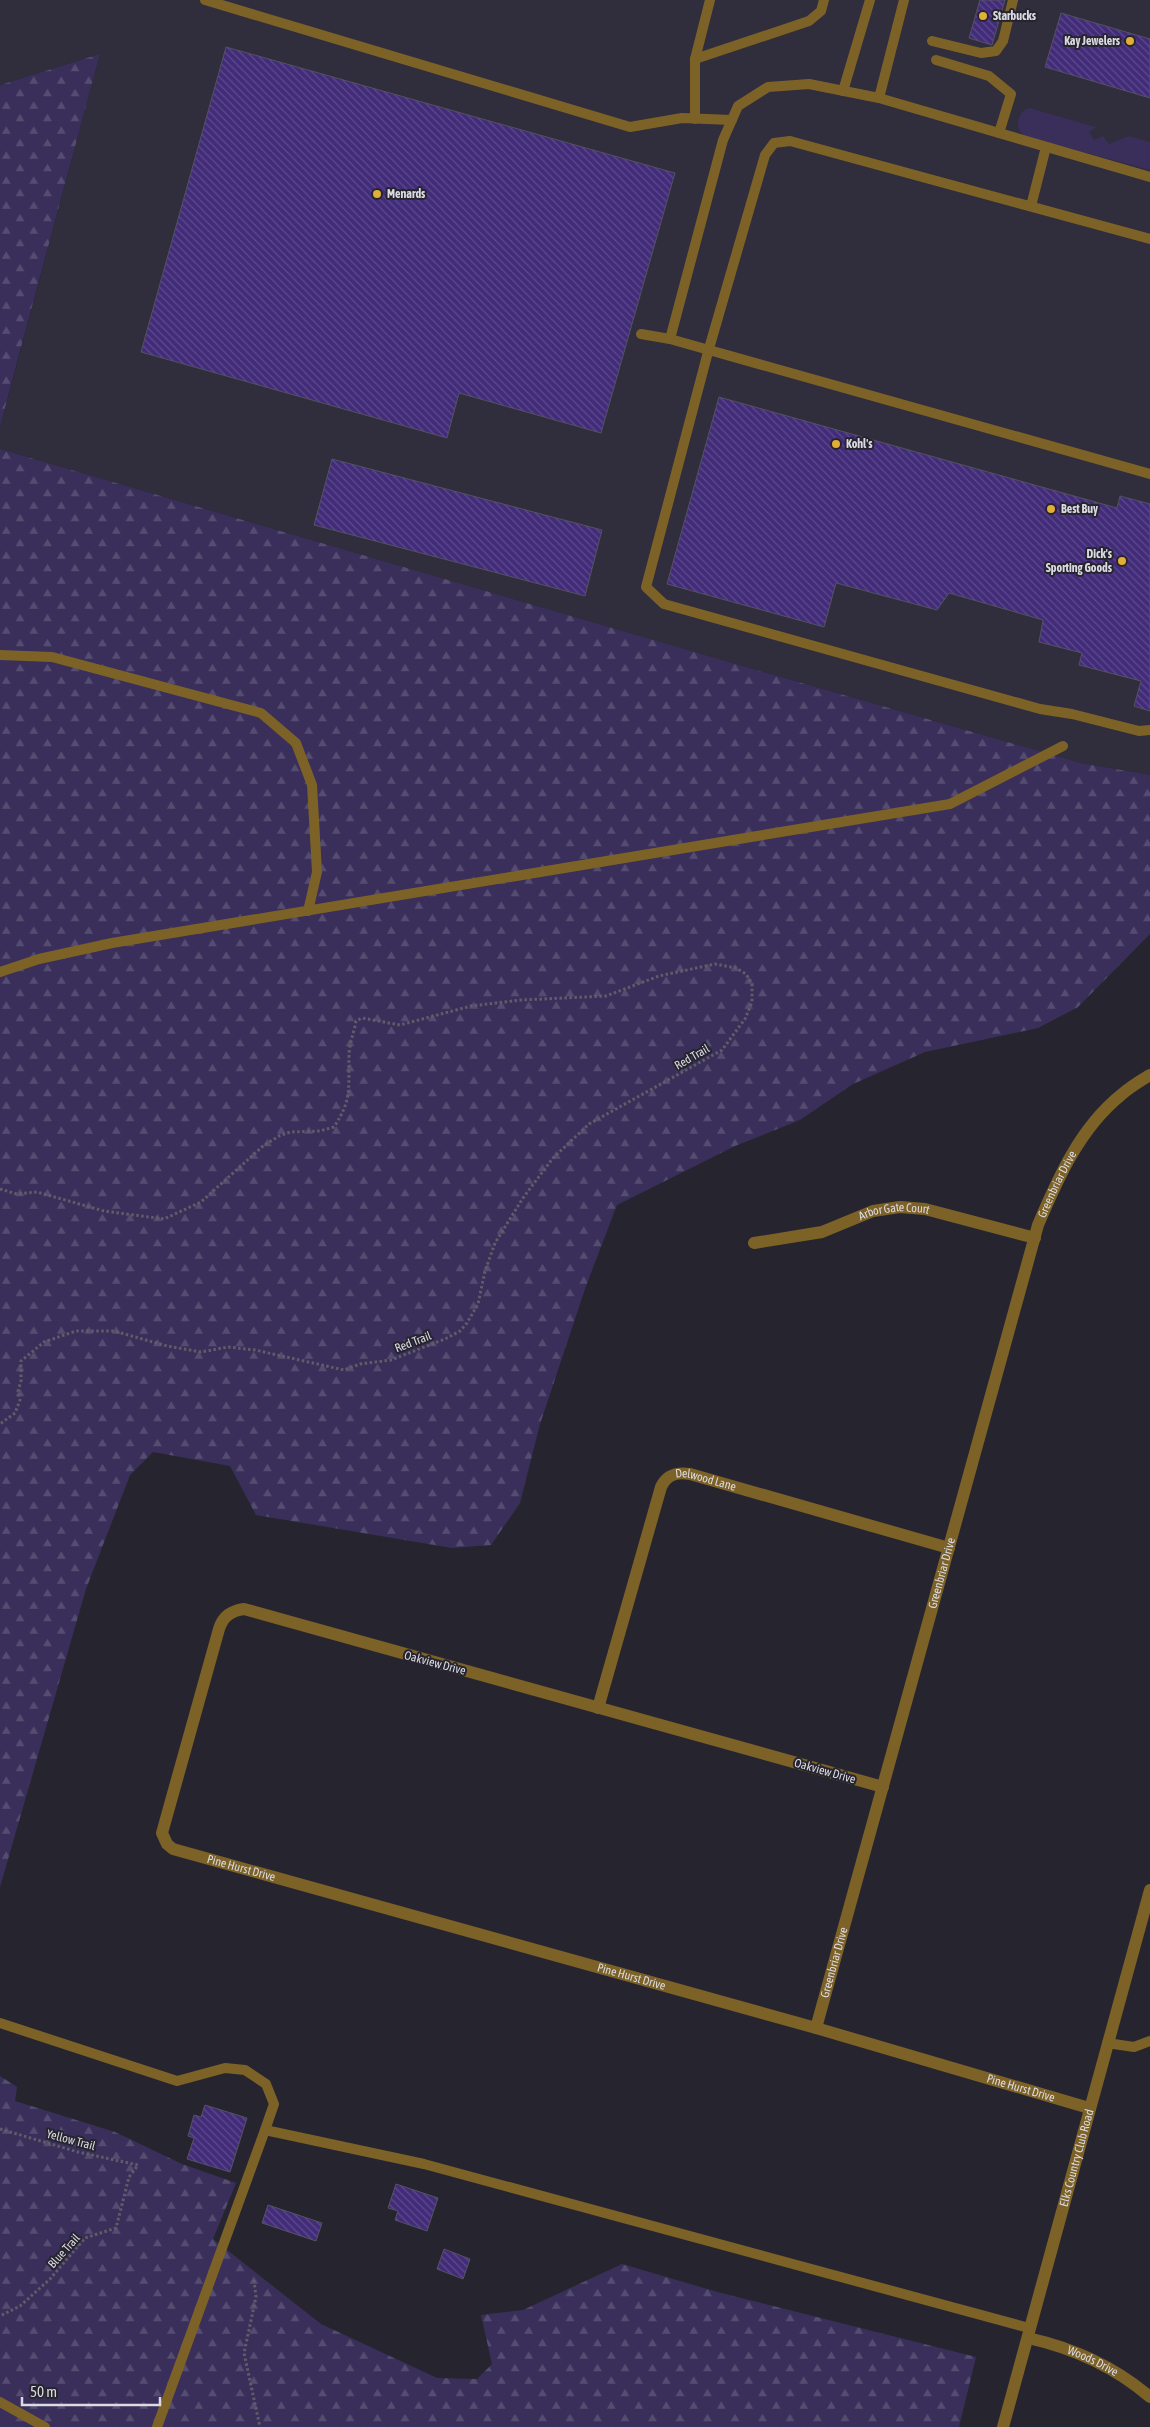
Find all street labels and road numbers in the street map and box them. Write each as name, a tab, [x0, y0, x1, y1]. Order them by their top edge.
street label: Red Trail	[672, 1041, 713, 1073]
street label: Greenbriar Drive	[1035, 1148, 1079, 1220]
street label: Arbor Gate Court	[856, 1200, 932, 1223]
street label: Red Trail	[393, 1328, 434, 1355]
street label: Delwood Lane	[674, 1466, 738, 1494]
street label: Greenbriar Drive	[925, 1536, 958, 1610]
street label: Oakview Drive	[403, 1648, 467, 1678]
street label: Oakview Drive	[793, 1756, 857, 1786]
street label: Pine Hurst Drive	[205, 1852, 277, 1884]
street label: Greenbriar Drive	[818, 1926, 851, 1999]
street label: Pine Hurst Drive	[596, 1960, 667, 1993]
street label: Pine Hurst Drive	[985, 2071, 1057, 2105]
street label: Elks Country Club Road	[1057, 2108, 1097, 2208]
street label: Yellow Trail	[45, 2127, 98, 2153]
street label: Blue Trail	[45, 2230, 84, 2271]
street label: Woods Drive	[1066, 2343, 1121, 2379]

